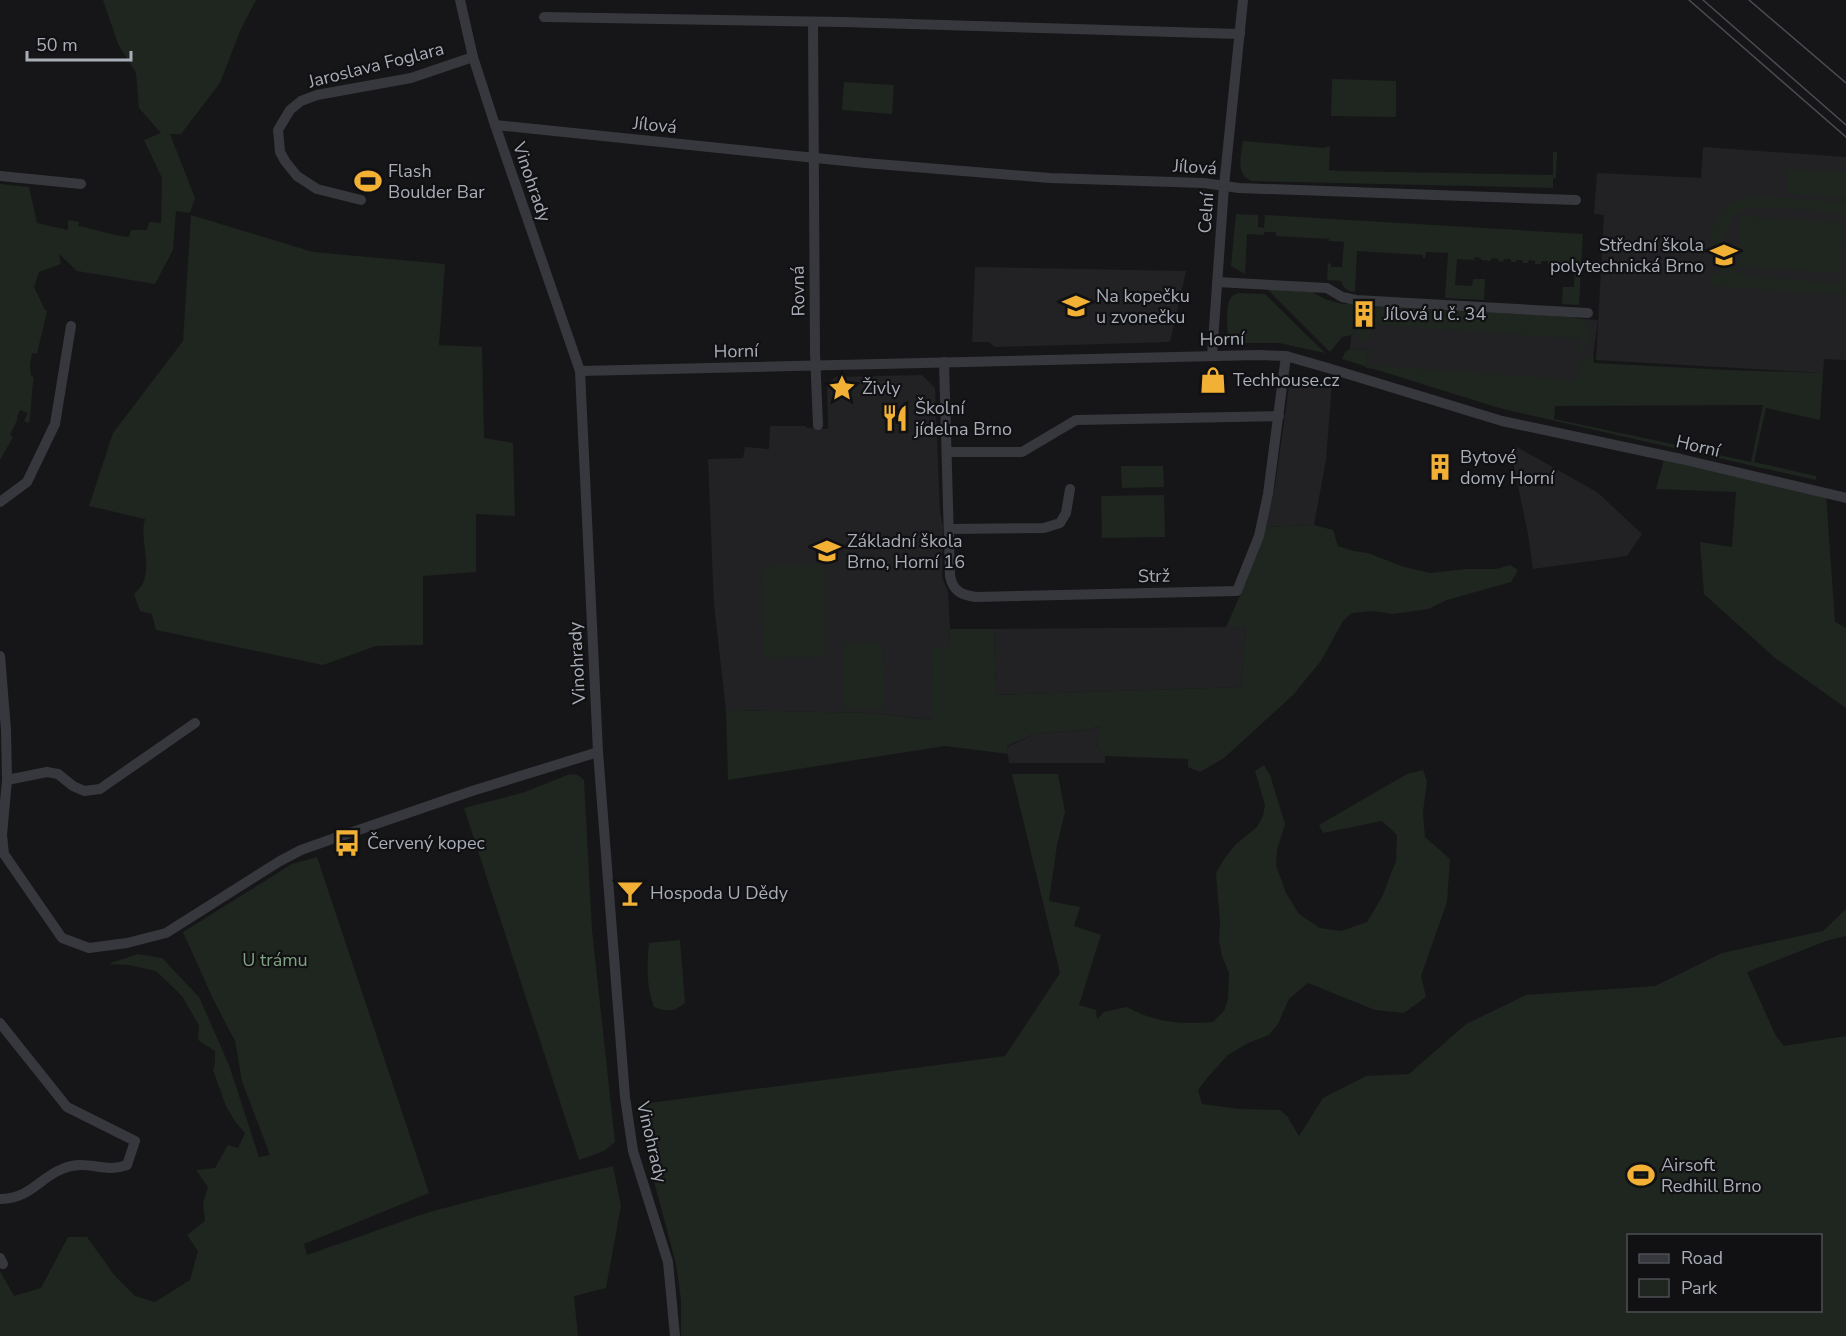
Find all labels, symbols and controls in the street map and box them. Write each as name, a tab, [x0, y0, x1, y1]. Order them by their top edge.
scale bar	[27, 24, 130, 62]
text: 50 m	[36, 33, 78, 57]
street label: Jaroslava Foglara	[305, 37, 446, 94]
street label: Jílová	[631, 111, 678, 139]
street label: Vinohrady	[507, 138, 557, 226]
street label: Jílová	[1171, 153, 1218, 181]
place label: Flash Boulder Bar	[388, 159, 485, 204]
sports icon: Flash Boulder Bar	[353, 166, 383, 196]
street label: Celní	[1193, 191, 1219, 234]
place label: Střední škola polytechnická Brno	[1550, 233, 1704, 278]
school or university icon: Střední škola polytechnická Brno	[1709, 240, 1739, 270]
street label: Rovná	[786, 265, 810, 317]
place label: Na kopečku u zvonečku	[1096, 284, 1190, 329]
school or university icon: Na kopečku u zvonečku	[1061, 291, 1091, 321]
building icon: Jílová u č. 34	[1349, 299, 1379, 329]
place label: Jílová u č. 34	[1383, 302, 1486, 326]
street label: Horní	[1200, 327, 1245, 351]
street label: Horní	[714, 339, 759, 363]
shop icon: Techhouse.cz	[1198, 365, 1228, 395]
place label: Techhouse.cz	[1233, 368, 1340, 392]
place icon: Živly	[827, 373, 857, 403]
place label: Živly	[862, 376, 901, 400]
place label: Školní jídelna Brno	[913, 396, 1012, 441]
restaurant icon: Školní jídelna Brno	[880, 403, 910, 433]
street label: Horní	[1674, 429, 1723, 463]
place label: Bytové domy Horní	[1460, 445, 1555, 490]
building icon: Bytové domy Horní	[1425, 452, 1455, 482]
place label: Základní škola Brno, Horní 16	[847, 529, 965, 574]
school or university icon: Základní škola Brno, Horní 16	[812, 536, 842, 566]
street label: Strž	[1138, 564, 1170, 588]
street label: Vinohrady	[563, 620, 591, 706]
bus stop icon: Červený kopec	[332, 828, 362, 858]
place label: Červený kopec	[367, 831, 485, 855]
bar icon: Hospoda U Dědy	[615, 878, 645, 908]
place label: Hospoda U Dědy	[650, 881, 789, 905]
park label: U trámu	[242, 948, 308, 972]
street label: Vinohrady	[631, 1098, 673, 1186]
place label: Airsoft Redhill Brno	[1661, 1153, 1761, 1198]
sports icon: Airsoft Redhill Brno	[1626, 1160, 1656, 1190]
legend	[1627, 1234, 1822, 1312]
text: Road	[1681, 1246, 1723, 1270]
text: Park	[1681, 1276, 1718, 1300]

